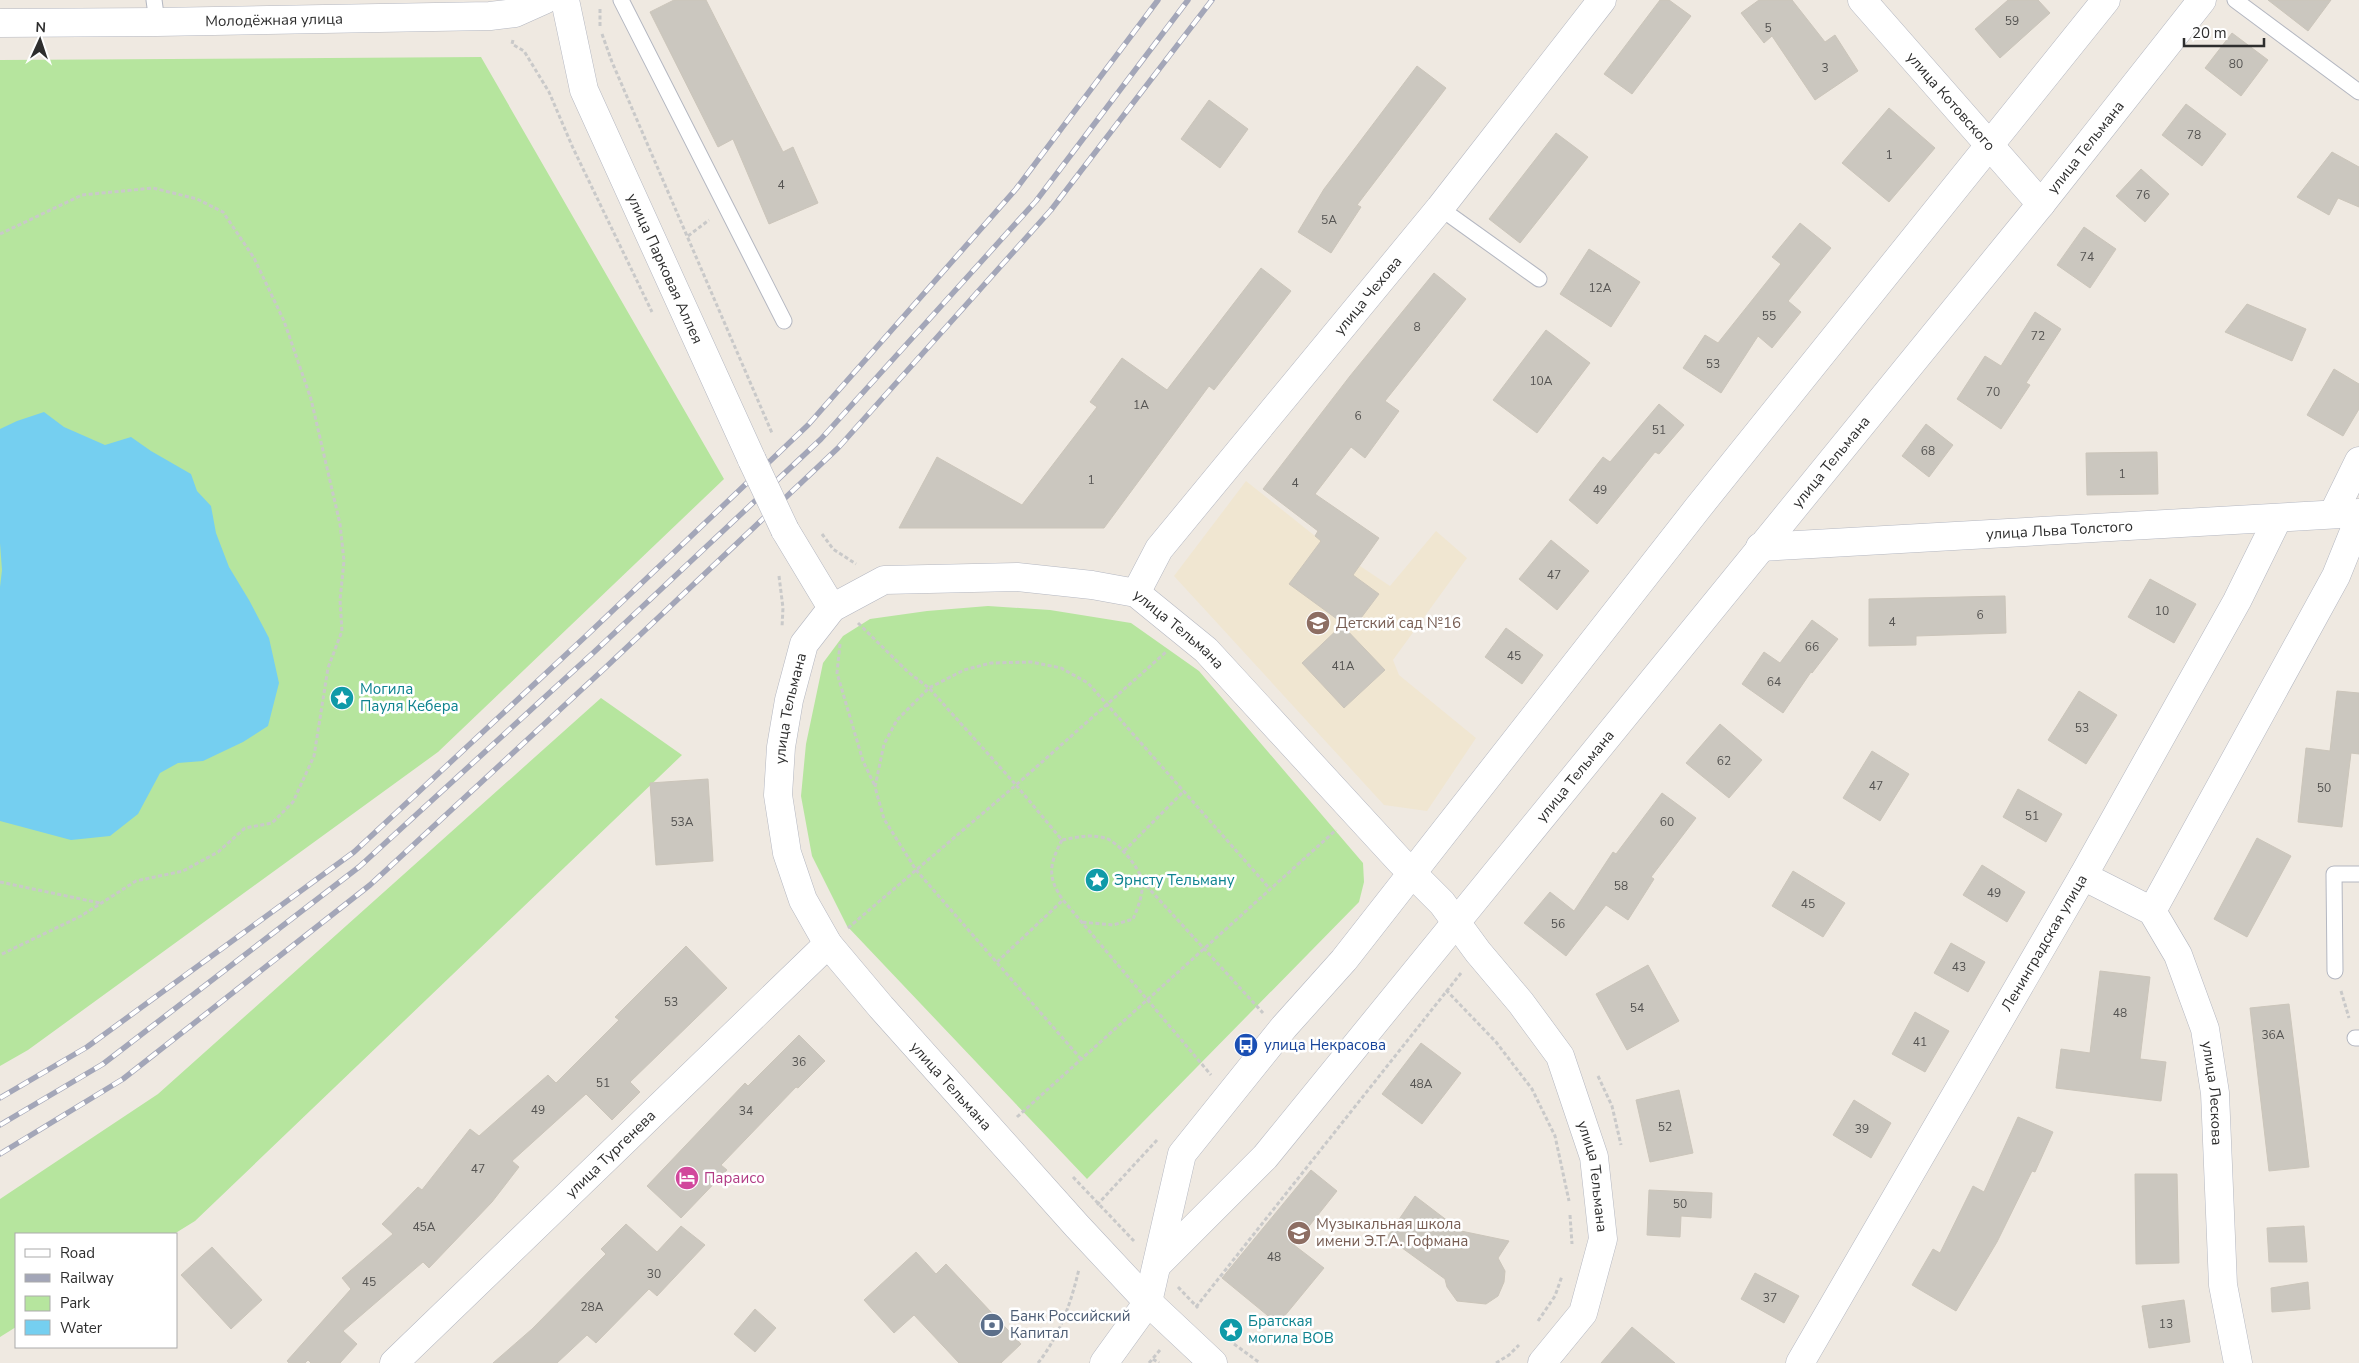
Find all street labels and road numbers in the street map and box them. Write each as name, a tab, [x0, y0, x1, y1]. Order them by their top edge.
street label: Молодёжная улица	[205, 9, 343, 31]
street label: улица Котовского	[1902, 48, 2000, 155]
street label: улица Тельмана	[2043, 97, 2129, 198]
street label: улица Парковая Аллея	[622, 190, 708, 347]
street label: улица Чехова	[1329, 252, 1406, 339]
street label: улица Тельмана	[1787, 412, 1874, 512]
street label: улица Льва Толстого	[1985, 516, 2134, 544]
street label: улица Тельмана	[1129, 585, 1229, 673]
street label: улица Тельмана	[770, 650, 811, 765]
street label: улица Тельмана	[1532, 726, 1619, 826]
street label: Ленинградская улица	[1997, 871, 2092, 1015]
street label: улица Тельмана	[906, 1037, 996, 1135]
street label: улица Лескова	[2197, 1040, 2227, 1146]
street label: улица Тургенева	[561, 1106, 660, 1202]
street label: улица Тельмана	[1572, 1118, 1612, 1233]

